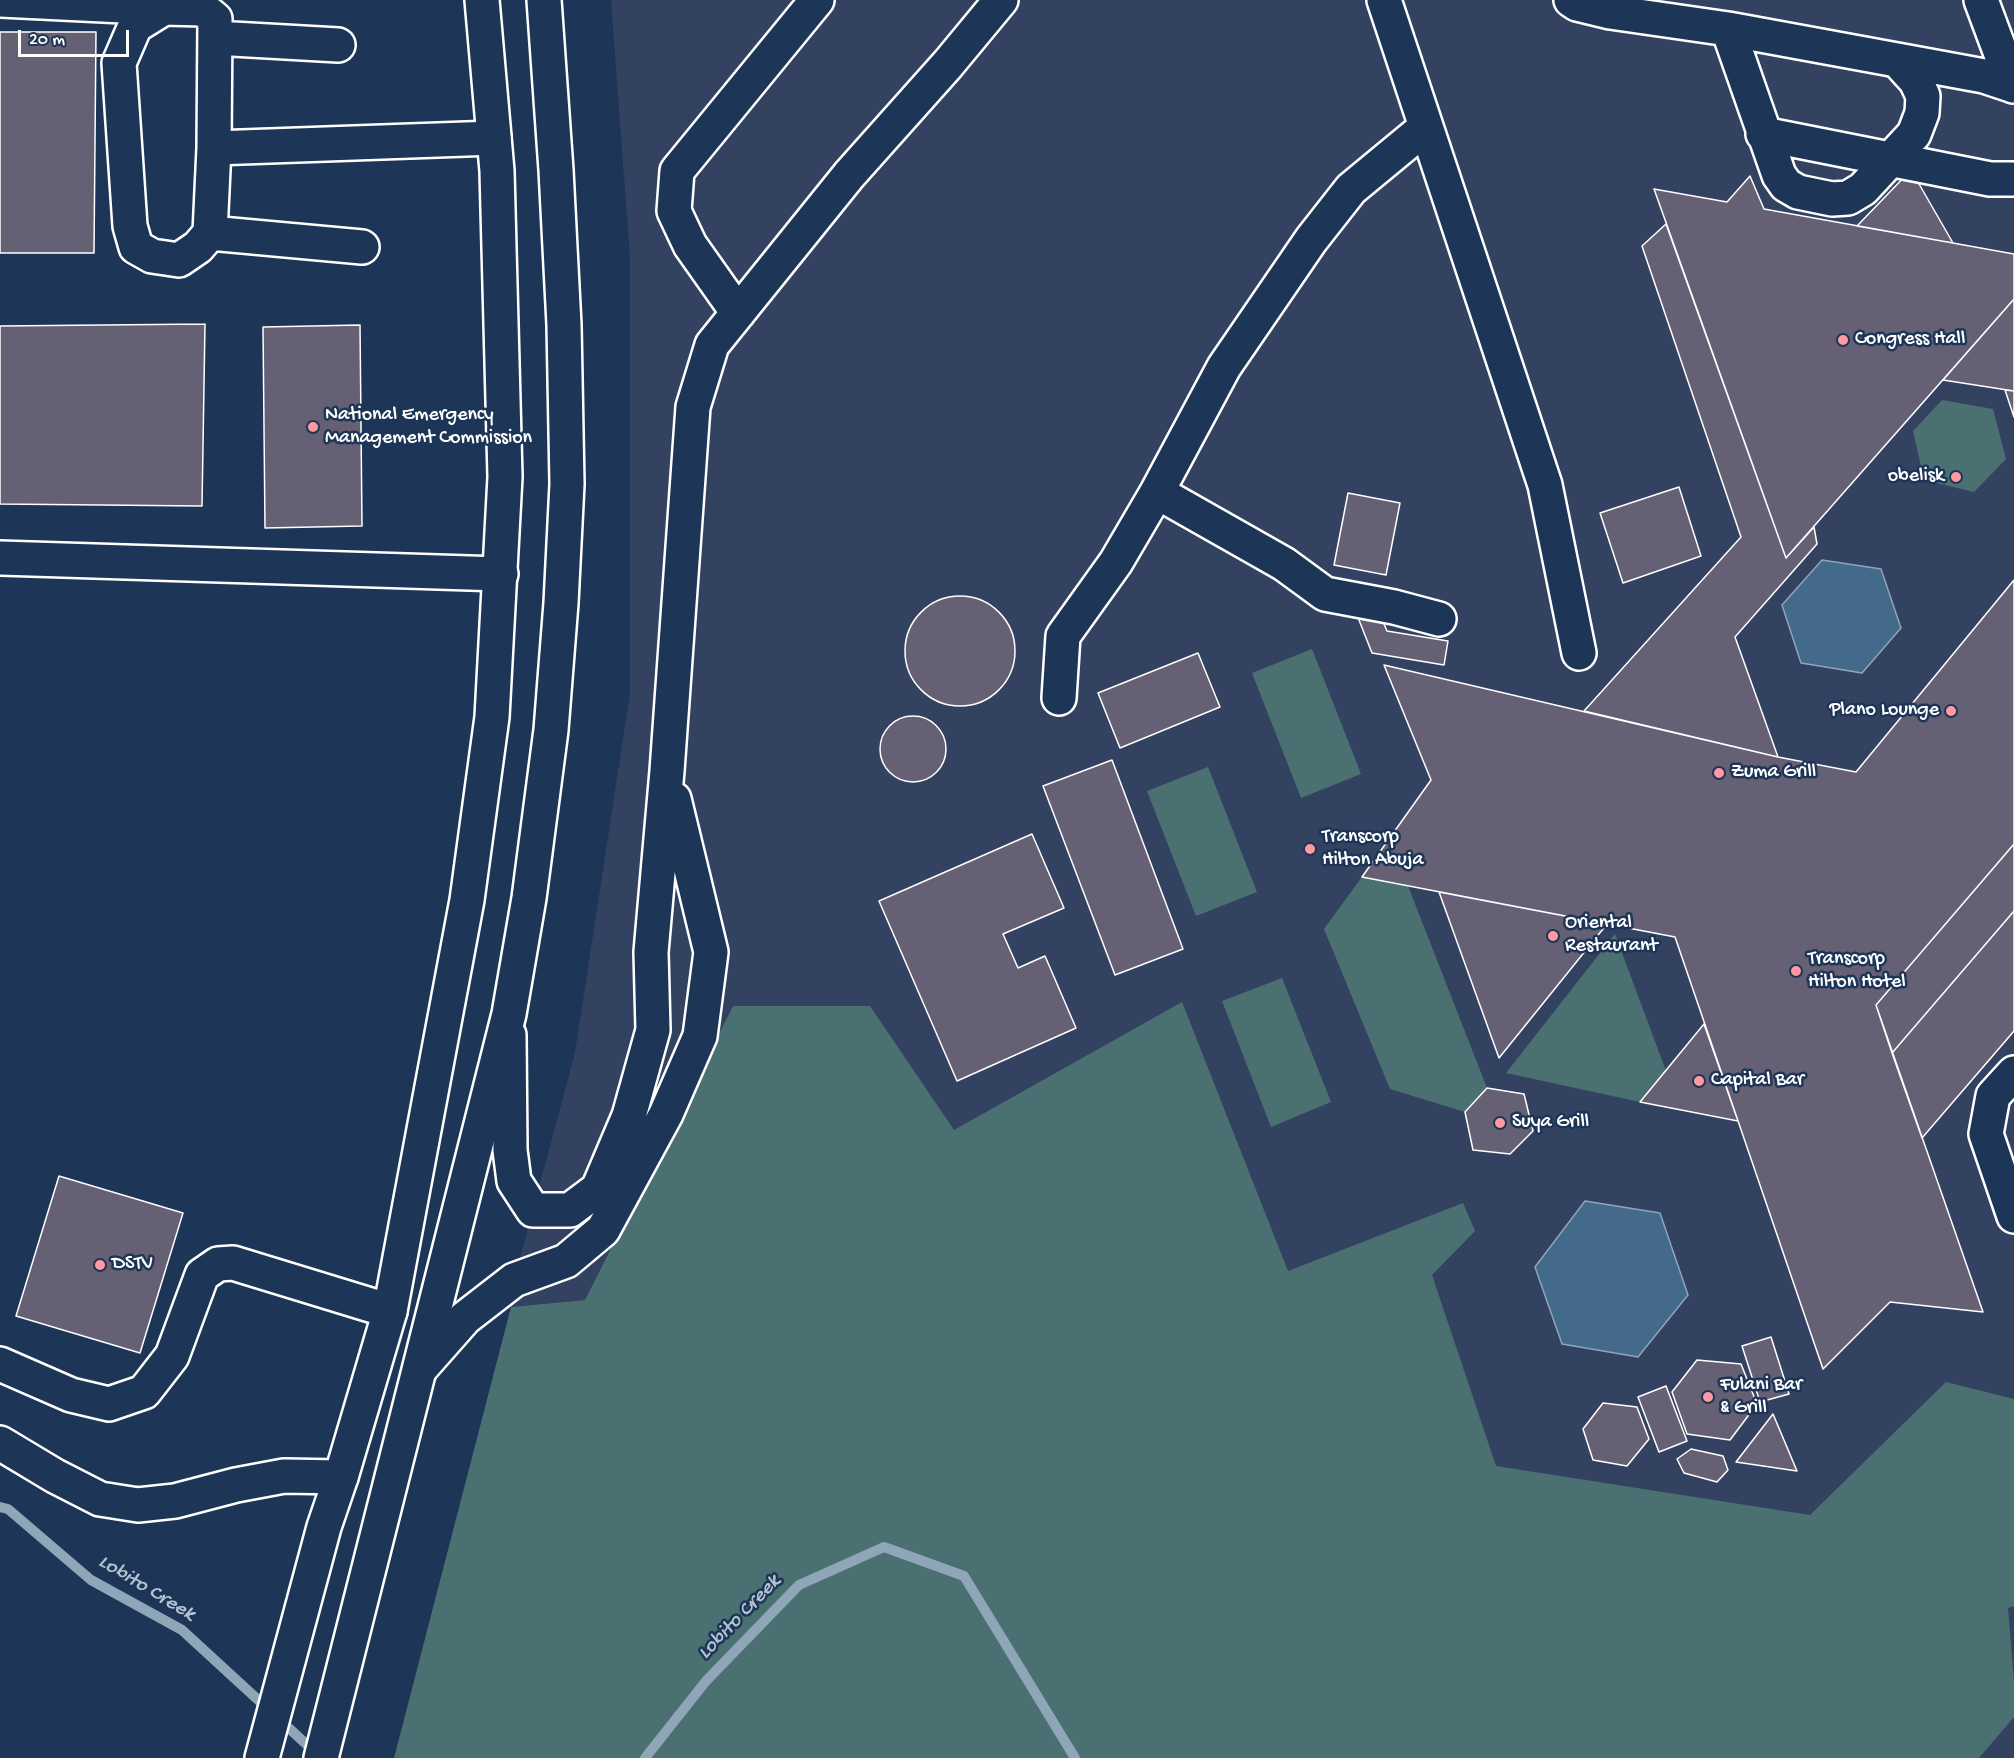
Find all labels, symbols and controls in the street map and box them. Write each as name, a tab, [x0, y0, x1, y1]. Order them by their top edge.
scale bar	[21, 18, 132, 56]
text: 20 m	[29, 30, 65, 51]
place label: Congress Hall	[1855, 328, 1965, 352]
marker: Congress Hall	[1836, 333, 1850, 347]
place label: National Emergency Management Commission	[325, 404, 532, 451]
marker: National Emergency Management Commission	[306, 420, 320, 434]
place label: obelisk	[1888, 465, 1944, 489]
marker: obelisk	[1949, 470, 1963, 484]
place label: Plano Lounge	[1830, 699, 1939, 723]
marker: Plano Lounge	[1944, 704, 1958, 718]
place label: Zuma Grill	[1731, 761, 1816, 785]
marker: Zuma Grill	[1712, 766, 1726, 780]
place label: Transcorp Hilton Abuja	[1322, 826, 1424, 873]
marker: Transcorp Hilton Abuja	[1303, 842, 1317, 856]
place label: Oriental Restaurant	[1565, 912, 1658, 959]
marker: Oriental Restaurant	[1546, 929, 1560, 943]
place label: Transcorp Hilton Hotel	[1808, 948, 1906, 995]
marker: Transcorp Hilton Hotel	[1789, 964, 1803, 978]
place label: Capital Bar	[1711, 1069, 1804, 1093]
marker: Capital Bar	[1692, 1074, 1706, 1088]
place label: Suya Grill	[1512, 1111, 1589, 1135]
marker: Suya Grill	[1493, 1116, 1507, 1130]
place label: DSTV	[112, 1253, 153, 1277]
marker: DSTV	[93, 1258, 107, 1272]
place label: Fulani Bar & Grill	[1720, 1374, 1802, 1421]
marker: Fulani Bar & Grill	[1701, 1390, 1715, 1404]
water label: Lobito Creek	[93, 1550, 199, 1628]
water label: Lobito Creek	[693, 1570, 787, 1666]

